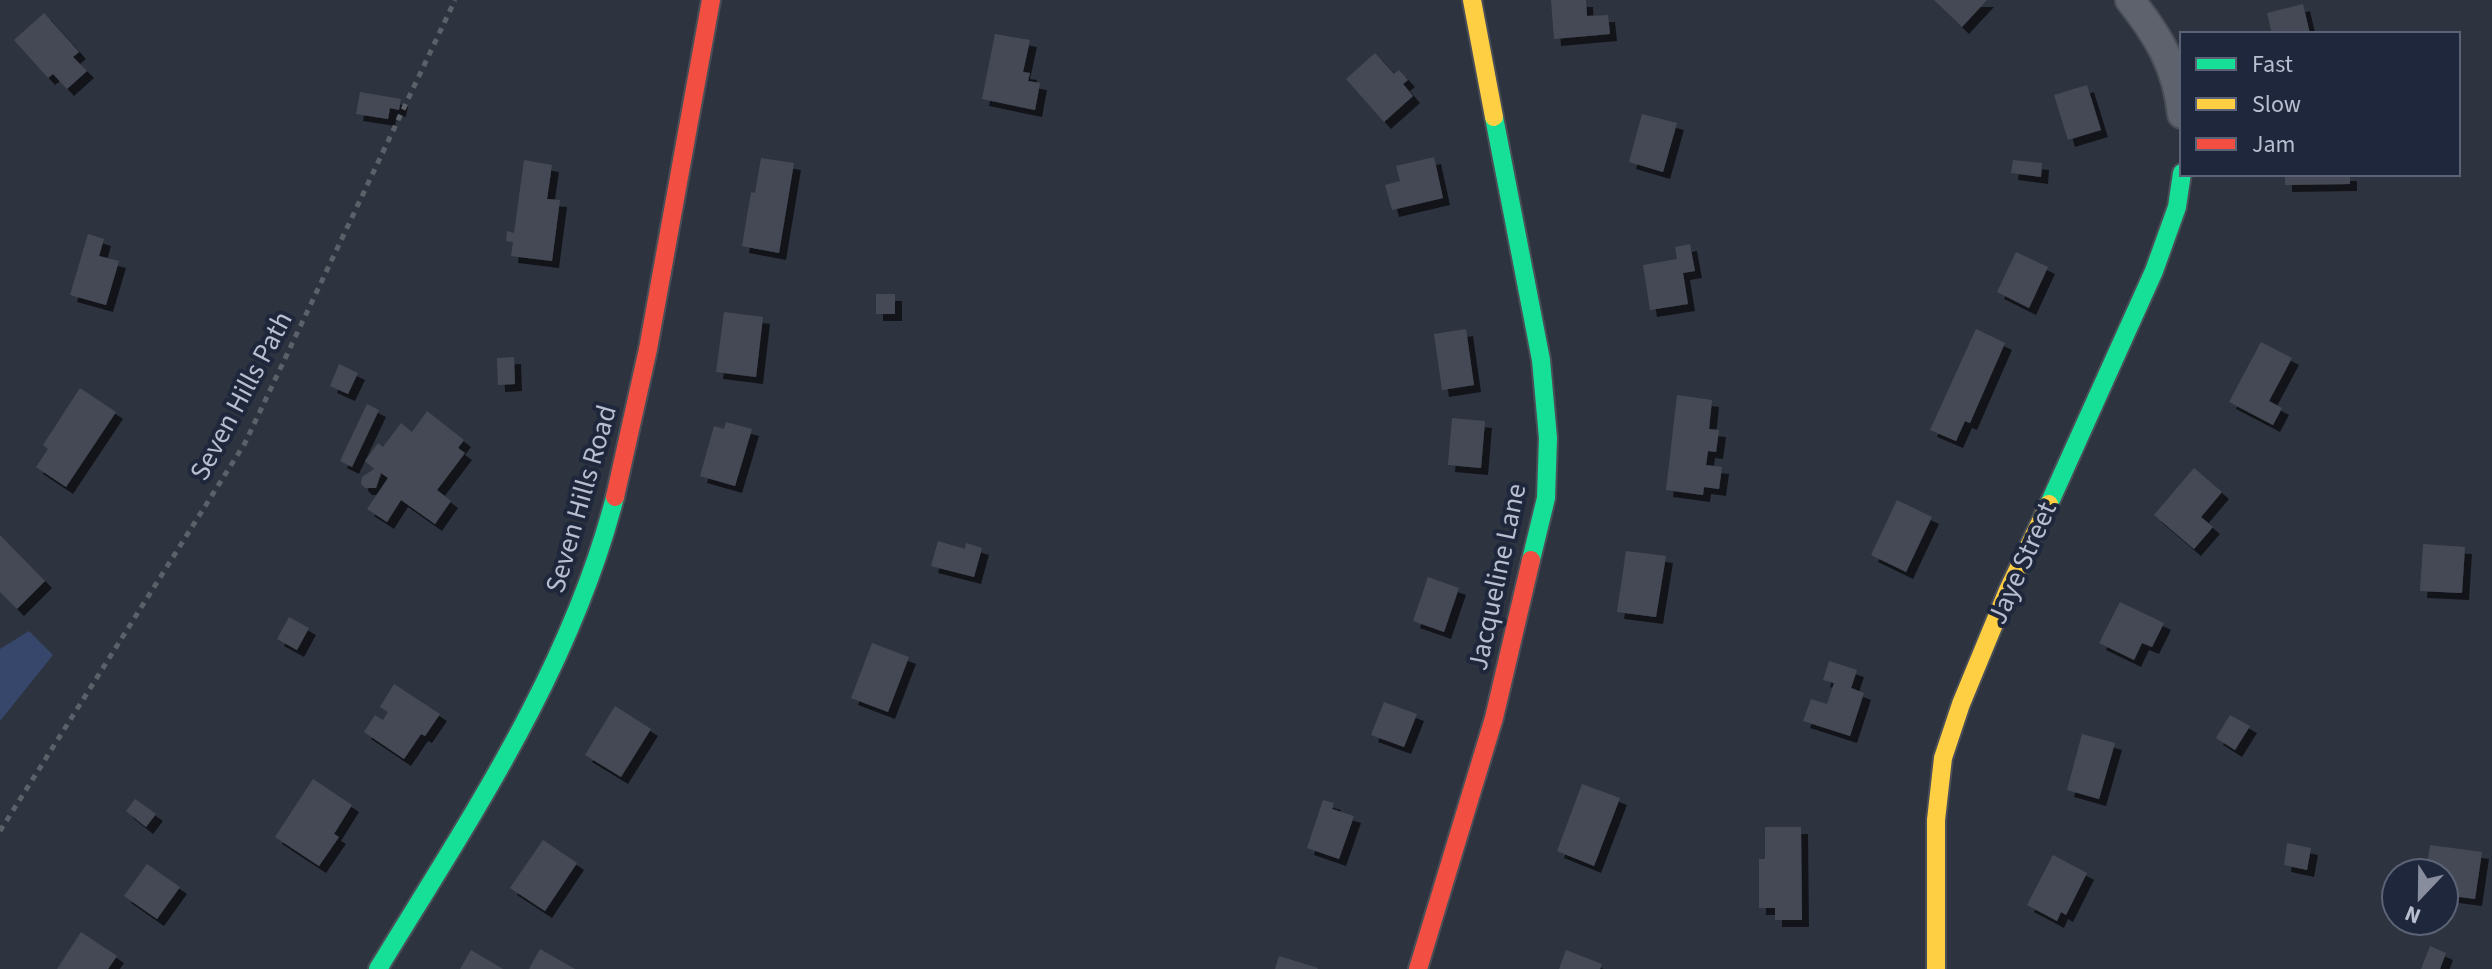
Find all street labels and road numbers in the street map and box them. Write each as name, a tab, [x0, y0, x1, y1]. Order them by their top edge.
street label: Seven Hills Path	[180, 304, 302, 488]
street label: Seven Hills Road	[535, 400, 627, 598]
street label: Jacqueline Lane	[1458, 480, 1536, 674]
street label: Jaye Street	[1977, 495, 2067, 631]

